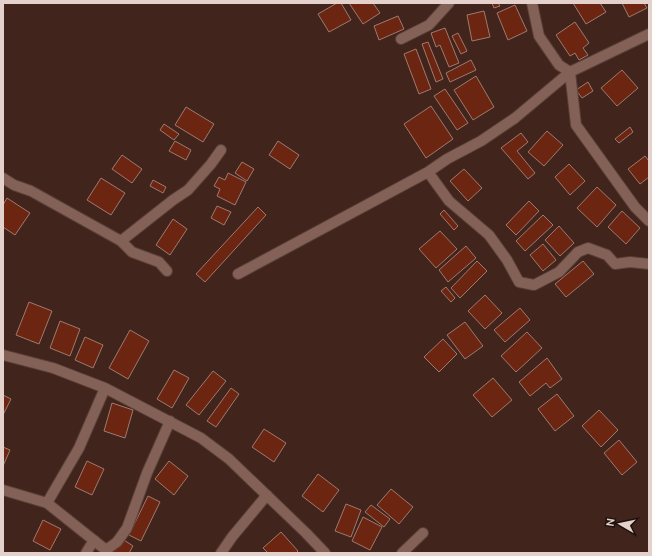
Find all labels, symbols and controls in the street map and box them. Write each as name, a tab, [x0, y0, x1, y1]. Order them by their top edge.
north arrow	[600, 504, 640, 544]
text: N	[604, 517, 617, 527]

